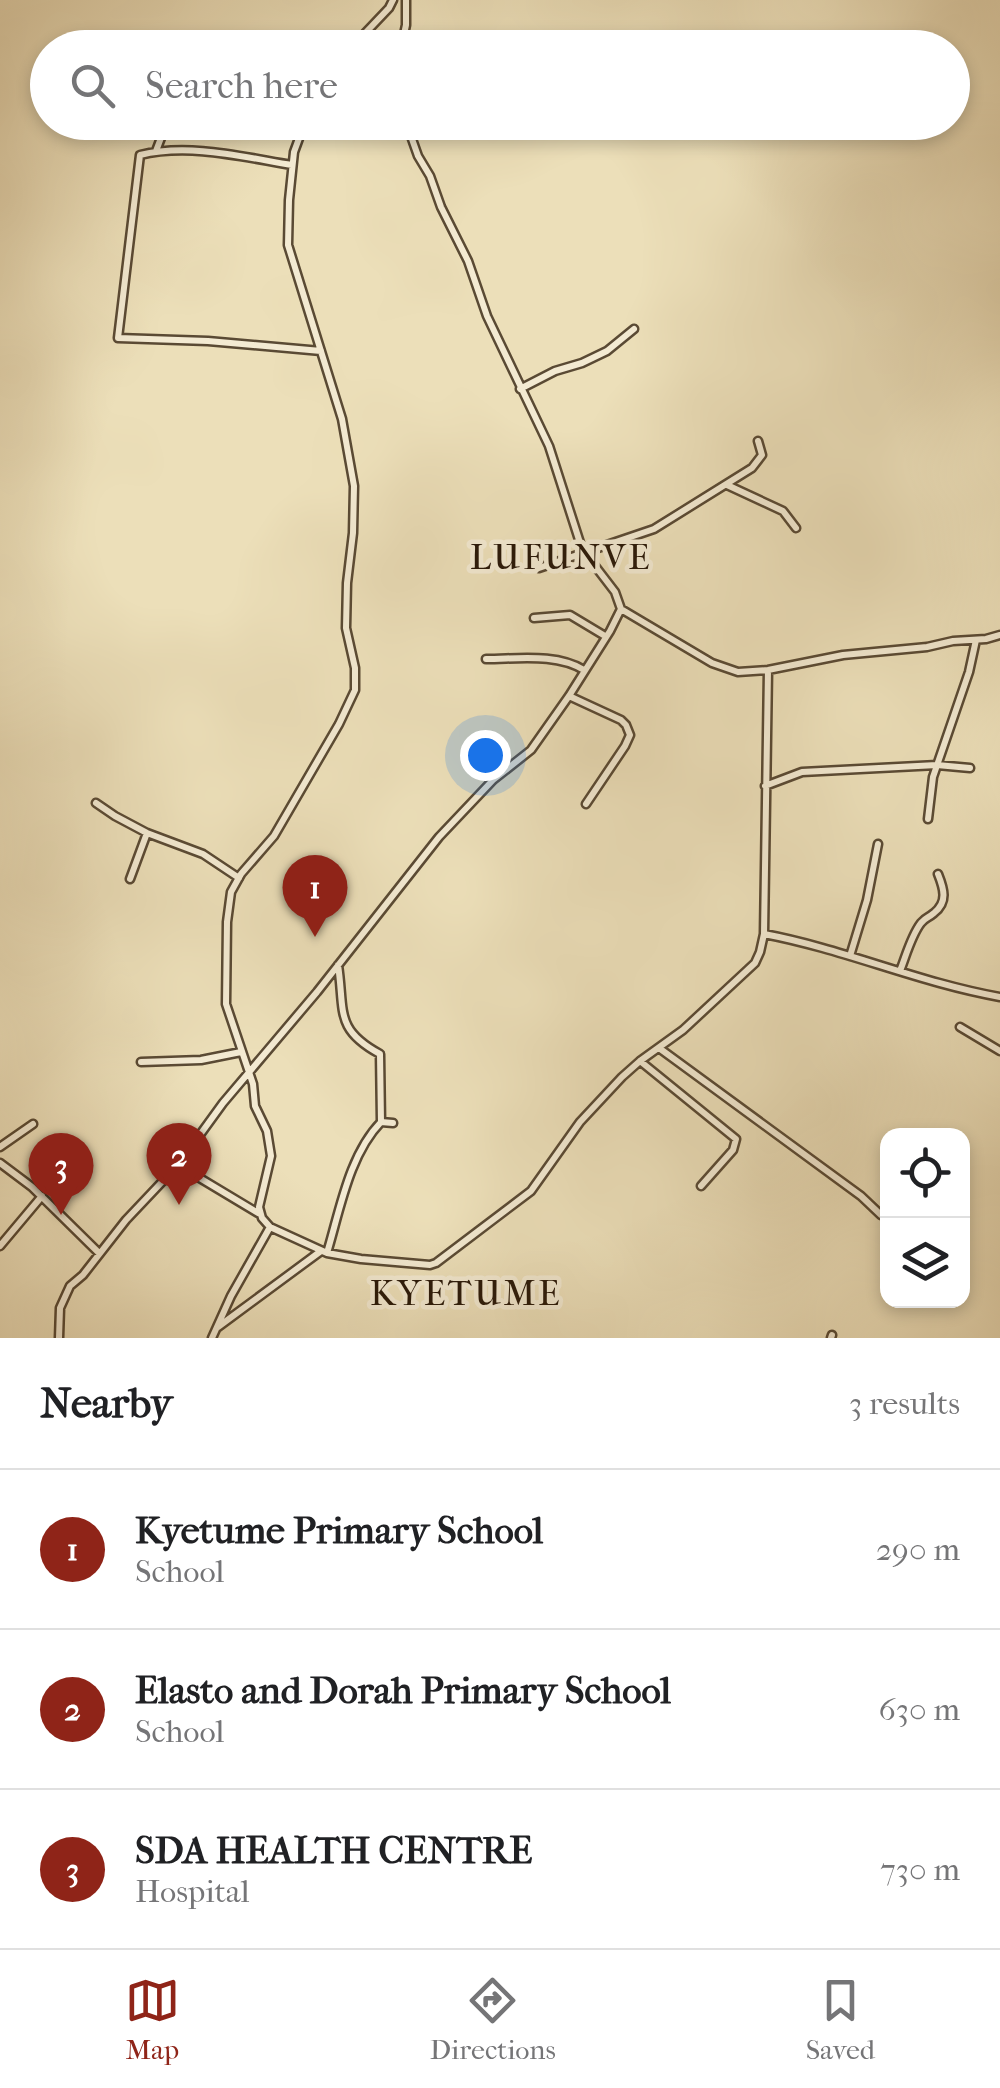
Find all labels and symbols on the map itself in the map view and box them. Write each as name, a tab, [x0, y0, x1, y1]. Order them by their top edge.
district label: LUFUNVE	[470, 537, 652, 578]
your location	[460, 730, 511, 781]
pin: 1	[282, 854, 348, 937]
pin: 2	[146, 1122, 212, 1205]
pin: 3	[28, 1132, 94, 1215]
district label: KYETUME	[370, 1273, 562, 1314]

